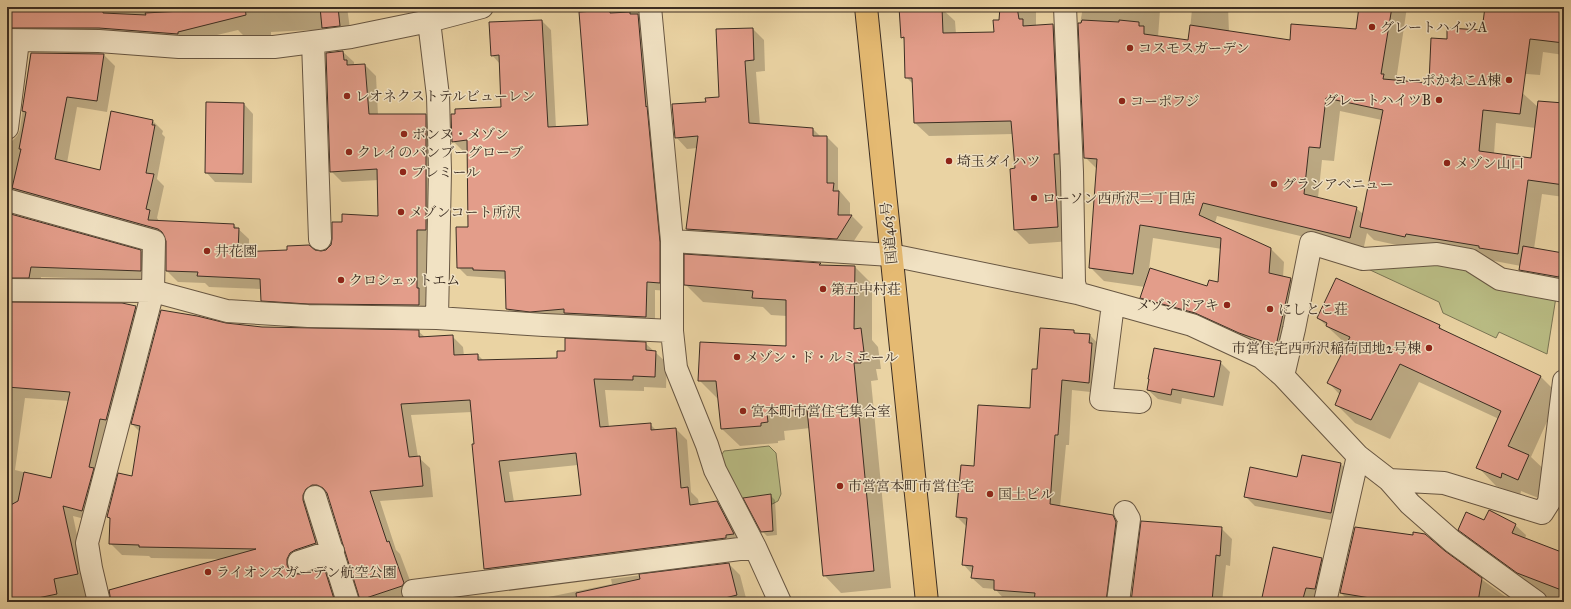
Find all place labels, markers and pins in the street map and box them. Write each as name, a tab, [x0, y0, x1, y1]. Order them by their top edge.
place label: グレートハイツA	[1380, 19, 1488, 36]
marker: グレートハイツA	[1367, 22, 1377, 32]
place label: コスモスガーデン	[1138, 40, 1250, 57]
marker: コスモスガーデン	[1125, 43, 1135, 53]
place label: コーポかねこA棟	[1394, 72, 1501, 89]
marker: コーポかねこA棟	[1504, 75, 1514, 85]
place label: レオネクストテルビューレン	[355, 88, 535, 105]
marker: レオネクストテルビューレン	[342, 91, 352, 101]
place label: グレートハイツB	[1324, 92, 1431, 109]
place label: コーポフジ	[1130, 93, 1199, 110]
marker: グレートハイツB	[1434, 95, 1444, 105]
marker: コーポフジ	[1117, 96, 1127, 106]
place label: ボンヌ・メゾン	[412, 126, 509, 143]
marker: ボンヌ・メゾン	[399, 129, 409, 139]
place label: クレイのバンブーグローブ	[357, 144, 523, 161]
marker: クレイのバンブーグローブ	[344, 147, 354, 157]
place label: 埼玉ダイハツ	[957, 153, 1040, 170]
place label: メゾン山口	[1455, 155, 1525, 172]
marker: 埼玉ダイハツ	[944, 156, 954, 166]
marker: メゾン山口	[1442, 158, 1452, 168]
place label: プレミール	[411, 164, 480, 181]
marker: プレミール	[398, 167, 408, 177]
place label: グランアベニュー	[1282, 176, 1393, 193]
marker: グランアベニュー	[1269, 179, 1279, 189]
place label: ローソン西所沢二丁目店	[1042, 190, 1195, 207]
marker: ローソン西所沢二丁目店	[1029, 193, 1039, 203]
place label: メゾンコート所沢	[409, 204, 521, 221]
marker: メゾンコート所沢	[396, 207, 406, 217]
place label: 井花園	[215, 243, 257, 260]
marker: 井花園	[202, 246, 212, 256]
place label: クロシェットエム	[349, 272, 460, 289]
marker: クロシェットエム	[336, 275, 346, 285]
place label: 第五中村荘	[831, 281, 901, 298]
marker: 第五中村荘	[818, 284, 828, 294]
place label: メゾンドアキ	[1136, 297, 1219, 314]
marker: メゾンドアキ	[1222, 300, 1232, 310]
place label: にしとこ荘	[1278, 301, 1348, 318]
marker: にしとこ荘	[1265, 304, 1275, 314]
place label: 市営住宅西所沢稲荷団地2号棟	[1232, 340, 1421, 357]
marker: 市営住宅西所沢稲荷団地2号棟	[1424, 343, 1434, 353]
place label: メゾン・ド・ルミエール	[745, 349, 898, 366]
marker: メゾン・ド・ルミエール	[732, 352, 742, 362]
place label: 宮本町市営住宅集合室	[751, 403, 891, 420]
marker: 宮本町市営住宅集合室	[738, 406, 748, 416]
place label: 市営宮本町市営住宅	[848, 478, 974, 495]
marker: 市営宮本町市営住宅	[835, 481, 845, 491]
place label: 国土ビル	[998, 486, 1054, 503]
marker: 国土ビル	[985, 489, 995, 499]
place label: ライオンズガーデン航空公園	[216, 564, 396, 581]
marker: ライオンズガーデン航空公園	[203, 567, 213, 577]

